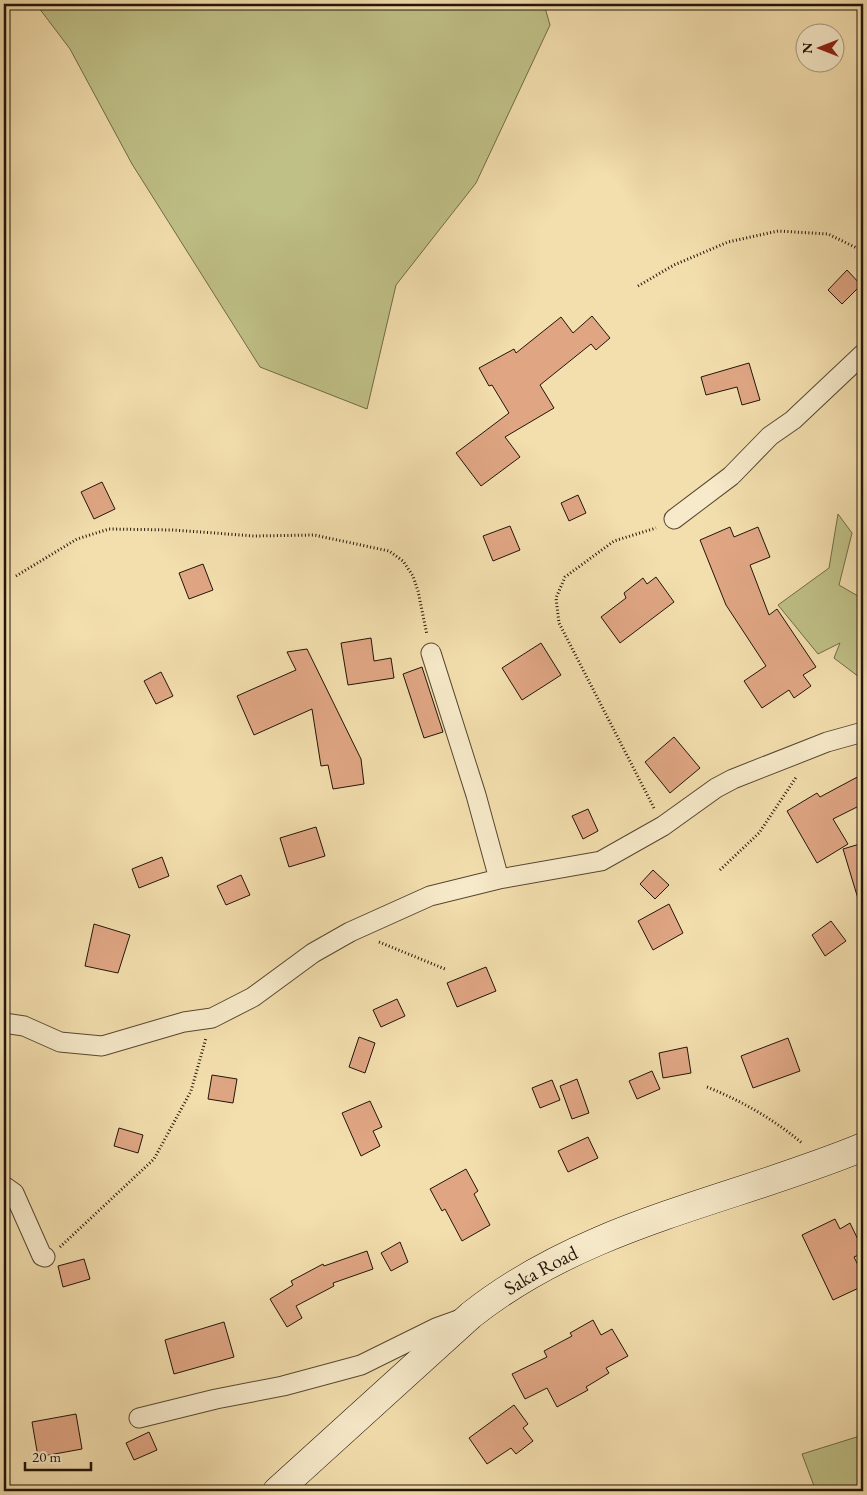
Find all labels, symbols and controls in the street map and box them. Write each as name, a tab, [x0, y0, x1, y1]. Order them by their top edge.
north arrow	[794, 22, 844, 72]
text: N	[798, 42, 816, 54]
street label: Saka Road	[499, 1239, 583, 1301]
scale bar	[25, 1440, 91, 1472]
text: 20 m	[32, 1447, 61, 1466]

